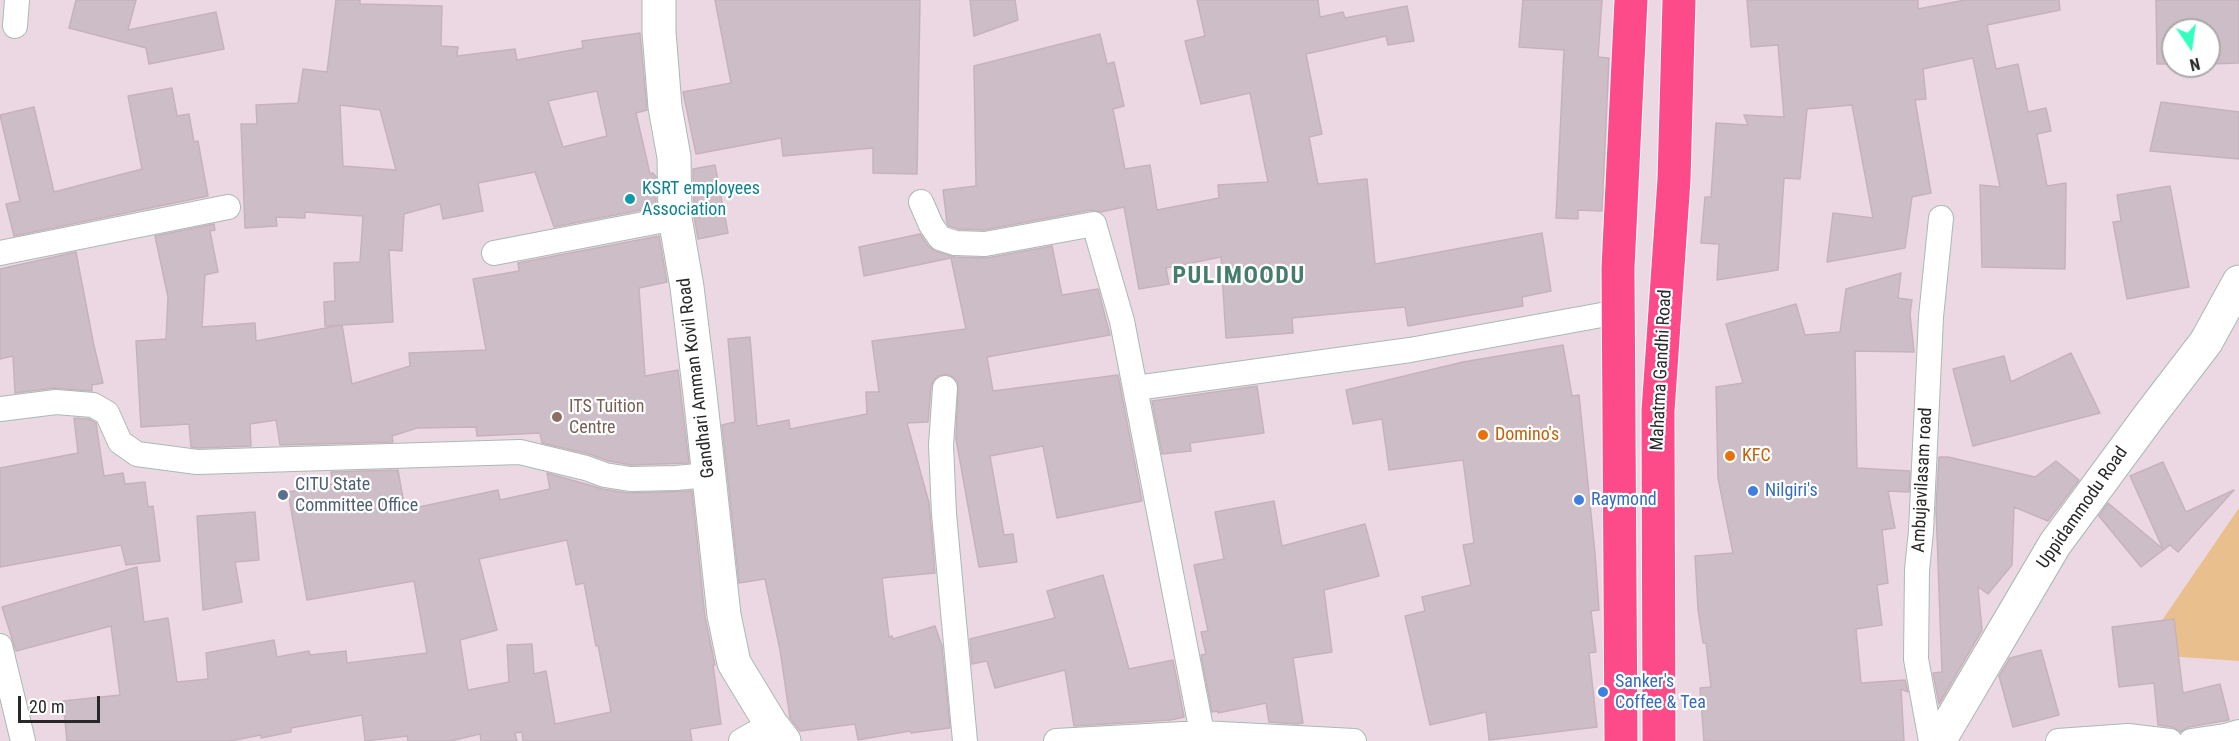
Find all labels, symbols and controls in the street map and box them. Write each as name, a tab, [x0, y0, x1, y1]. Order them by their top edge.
north arrow	[2161, 18, 2221, 78]
text: N	[2188, 54, 2202, 74]
place label: KSRT employees Association	[642, 178, 760, 220]
marker: KSRT employees Association	[623, 192, 637, 206]
district label: PULIMOODU	[1172, 263, 1306, 291]
street label: Gandhari Amman Kovil Road	[674, 277, 720, 479]
street label: Mahatma Gandhi Road	[1647, 289, 1677, 451]
place label: ITS Tuition Centre	[569, 396, 645, 438]
street label: Ambujavilasam road	[1908, 407, 1938, 553]
marker: ITS Tuition Centre	[550, 410, 564, 424]
place label: Domino's	[1495, 424, 1559, 446]
marker: Domino's	[1476, 428, 1490, 442]
street label: Uppidammodu Road	[2033, 443, 2133, 573]
place label: KFC	[1742, 445, 1771, 467]
marker: KFC	[1723, 449, 1737, 463]
place label: CITU State Committee Office	[295, 474, 418, 516]
place label: Nilgiri's	[1765, 480, 1818, 502]
marker: Nilgiri's	[1746, 484, 1760, 498]
marker: CITU State Committee Office	[276, 488, 290, 502]
place label: Raymond	[1591, 489, 1657, 511]
marker: Raymond	[1572, 493, 1586, 507]
place label: Sanker's Coffee & Tea	[1615, 671, 1706, 714]
scale bar	[21, 684, 104, 722]
marker: Sanker's Coffee & Tea	[1596, 685, 1610, 699]
text: 20 m	[29, 696, 64, 717]

